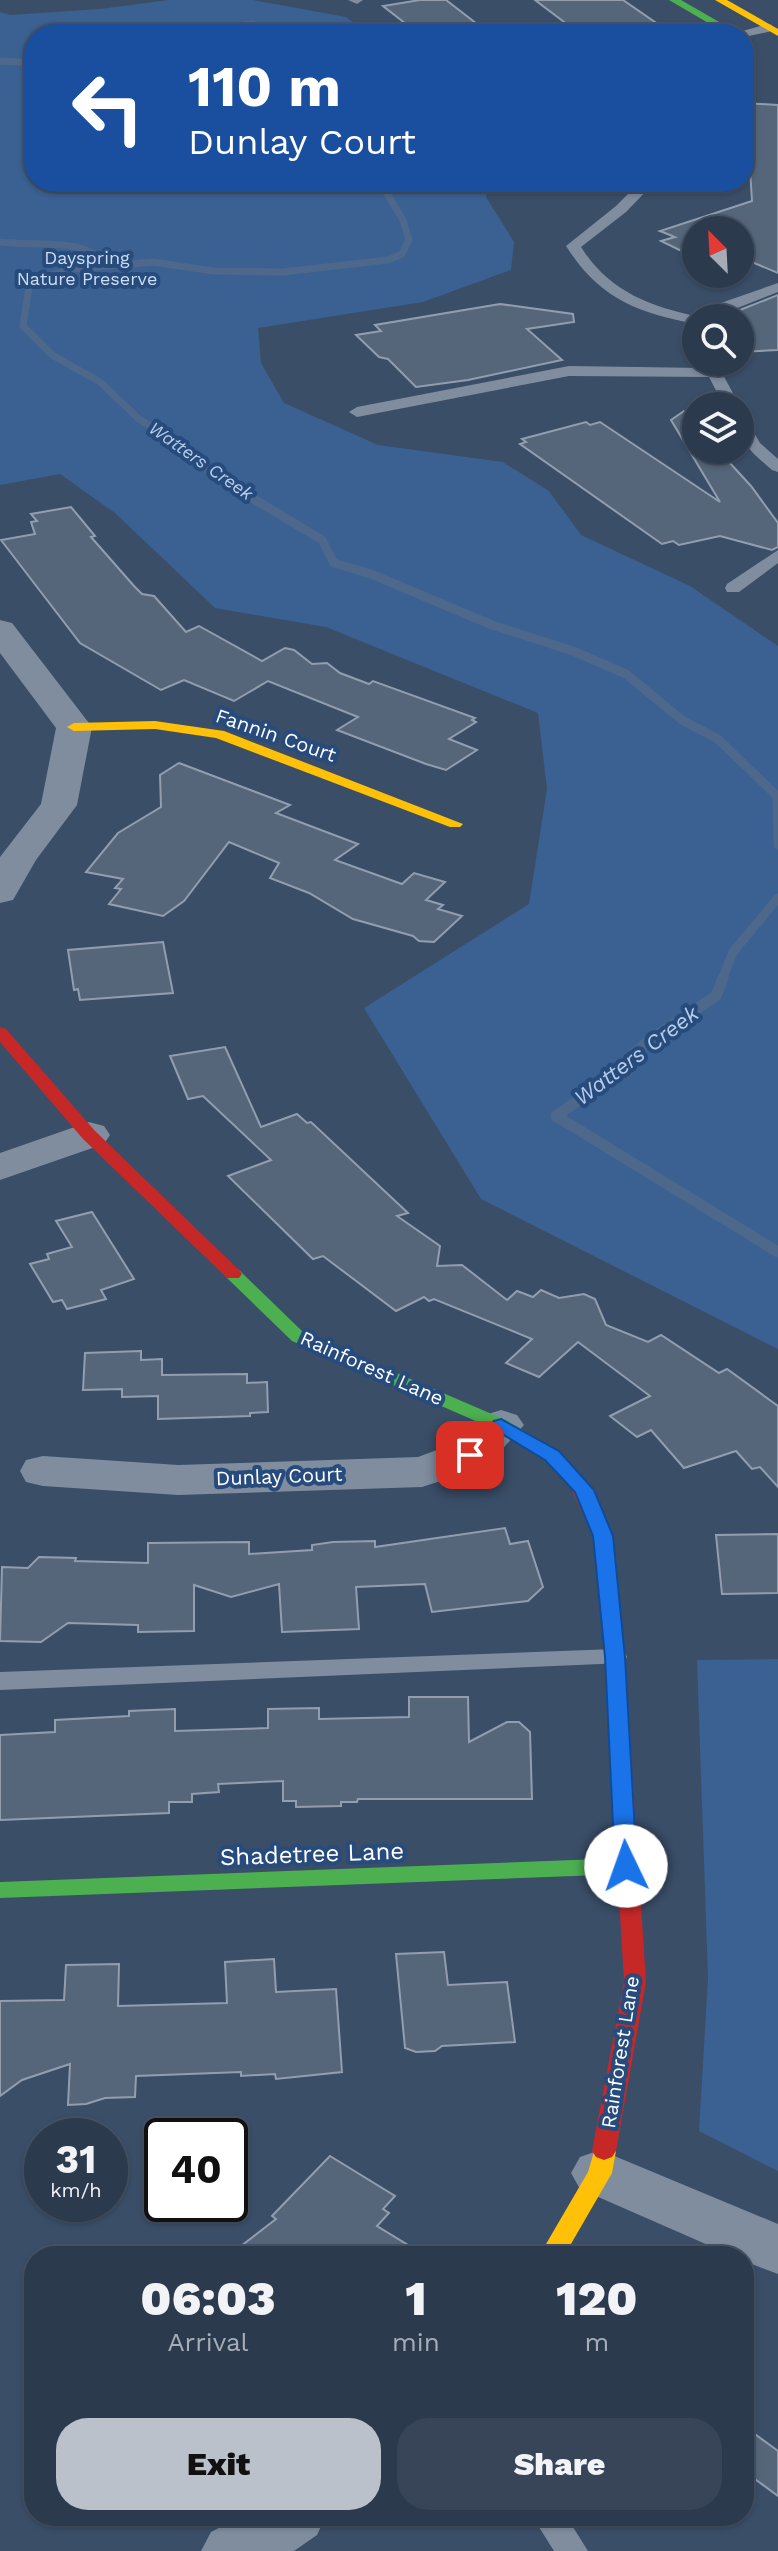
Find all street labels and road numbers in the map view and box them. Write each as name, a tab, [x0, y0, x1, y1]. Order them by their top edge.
street label: Fannin Court	[213, 703, 340, 767]
street label: Rainforest Lane	[297, 1326, 447, 1410]
street label: Dunlay Court	[215, 1462, 343, 1490]
street label: Shadetree Lane	[219, 1837, 405, 1871]
street label: Rainforest Lane	[596, 1974, 644, 2130]

